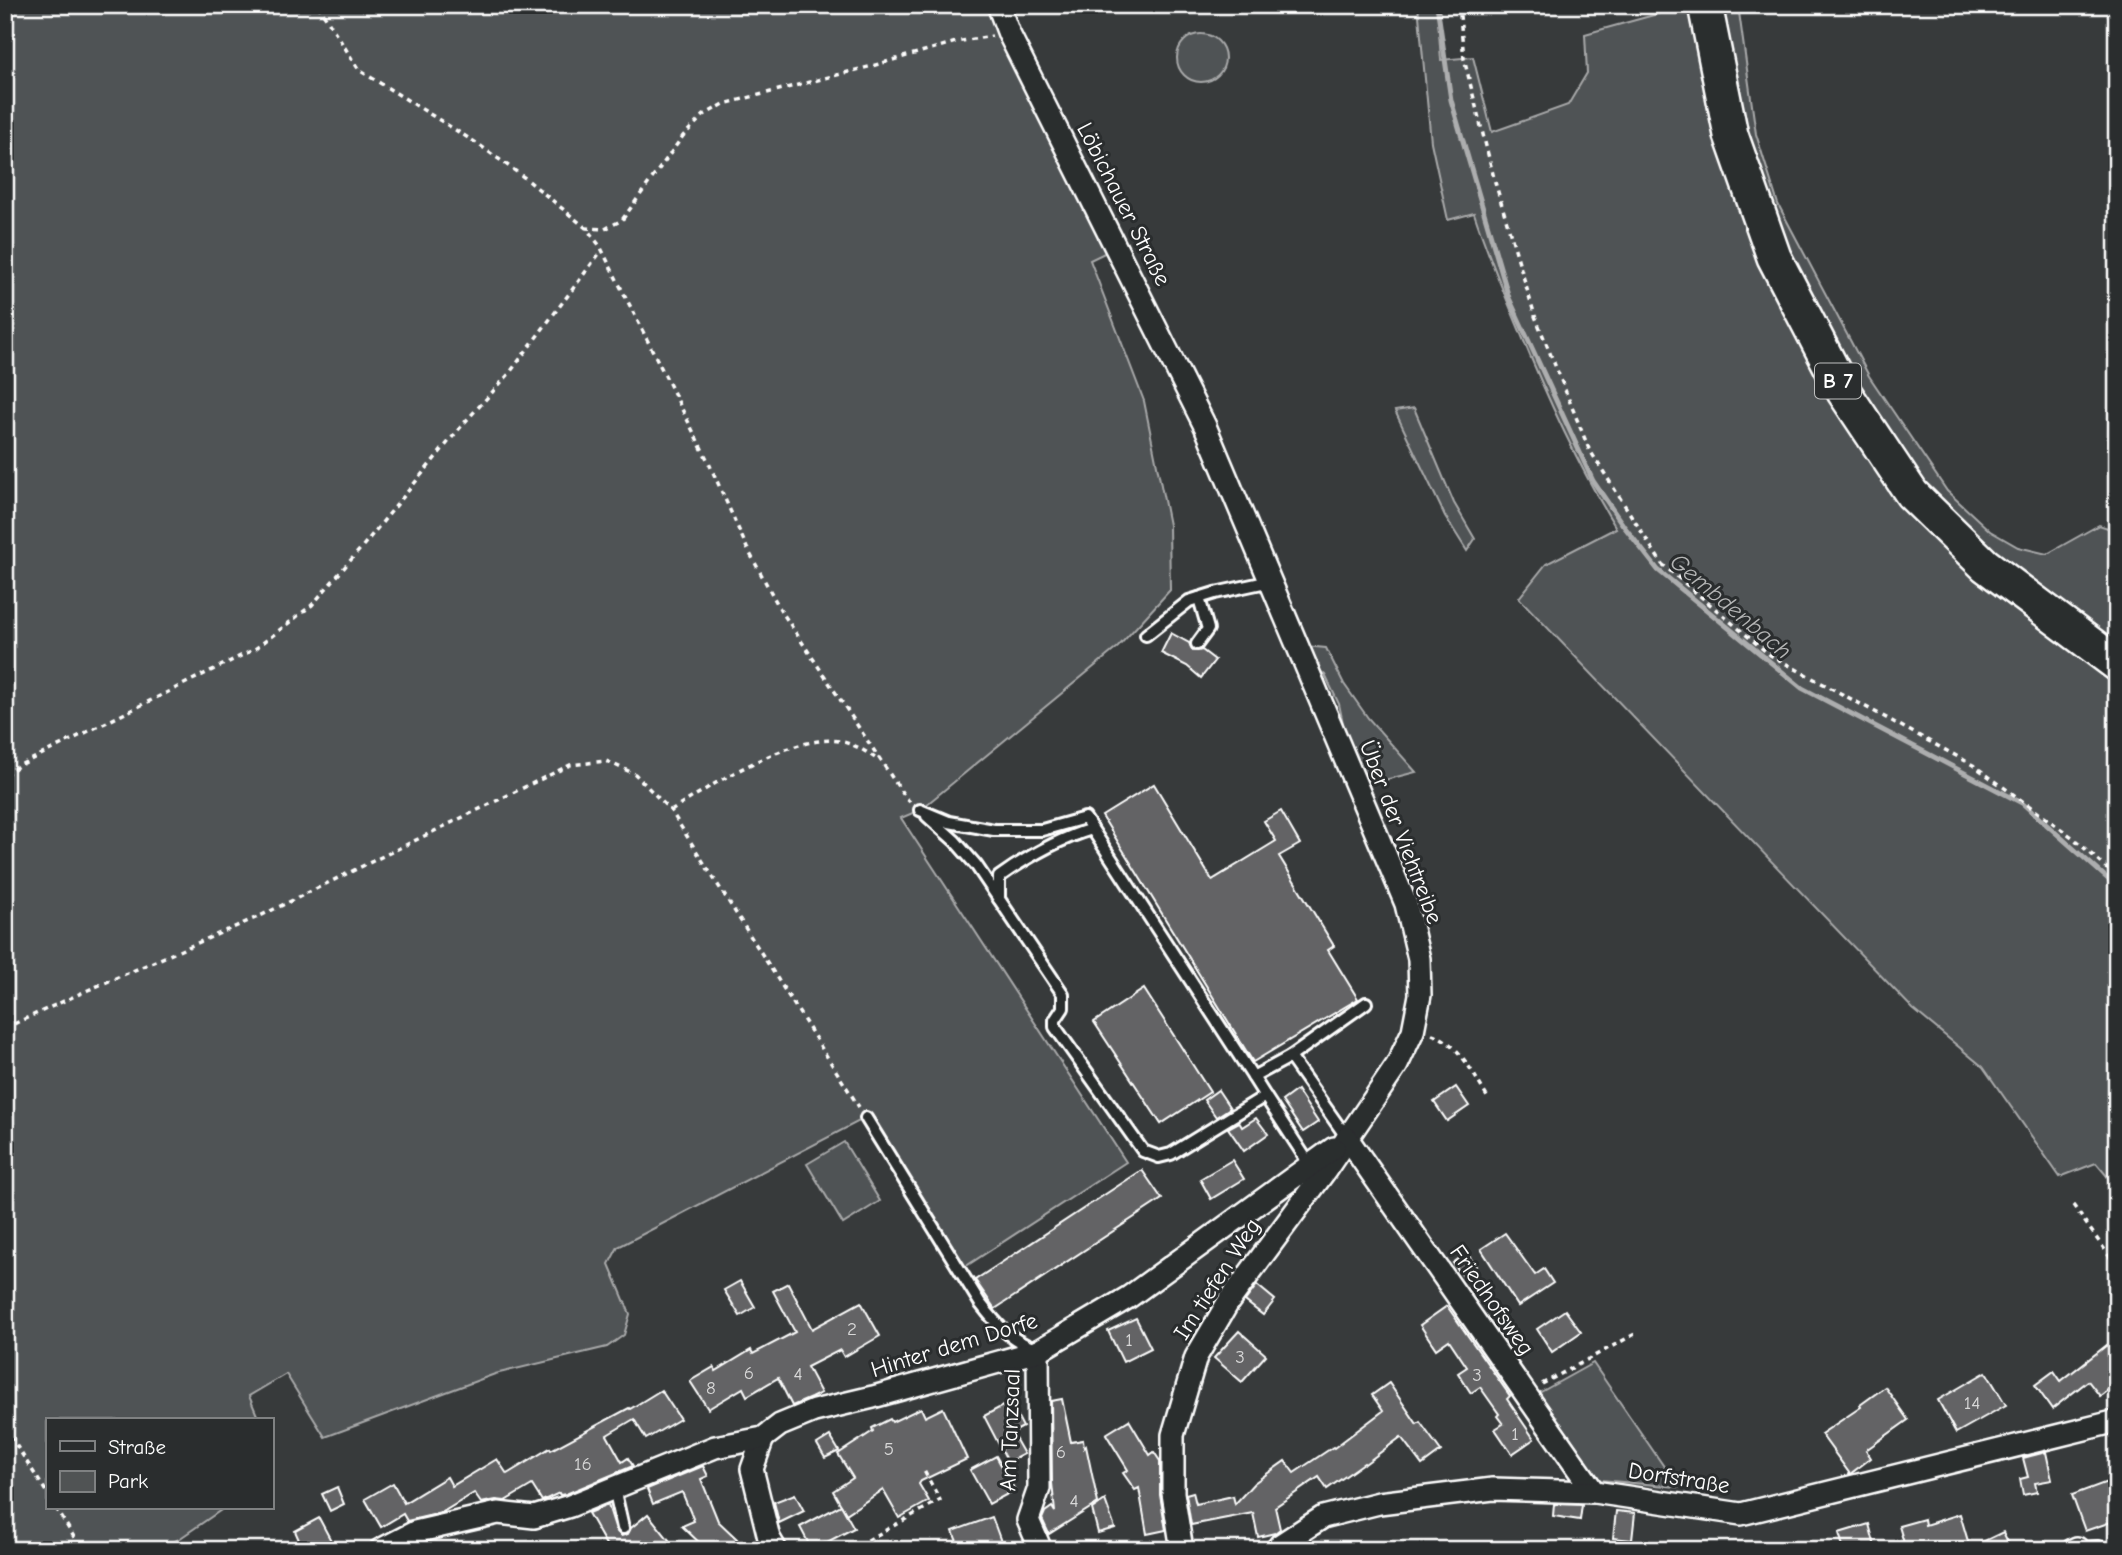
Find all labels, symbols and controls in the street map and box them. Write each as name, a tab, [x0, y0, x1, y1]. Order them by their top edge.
street label: Löbichauer Straße	[1071, 118, 1177, 290]
road number: B 7	[1815, 364, 1861, 398]
water label: Gembdenbach	[1665, 547, 1797, 665]
street label: Über der Viehtreibe	[1354, 736, 1448, 928]
street label: Im tiefen Weg	[1168, 1213, 1266, 1345]
street label: Friedhofsweg	[1444, 1240, 1540, 1360]
street label: Hinter dem Dorfe	[868, 1307, 1040, 1383]
house number: 2	[847, 1318, 857, 1340]
house number: 1	[1125, 1329, 1133, 1351]
house number: 3	[1235, 1346, 1245, 1368]
house number: 6	[744, 1362, 754, 1384]
house number: 4	[793, 1363, 803, 1385]
house number: 3	[1472, 1364, 1482, 1386]
street label: Am Tanzsaal	[994, 1368, 1026, 1492]
house number: 8	[706, 1377, 716, 1399]
house number: 14	[1964, 1392, 1980, 1414]
legend	[46, 1418, 273, 1510]
house number: 1	[1511, 1423, 1519, 1445]
text: Straße	[108, 1435, 166, 1459]
house number: 5	[884, 1438, 894, 1460]
house number: 6	[1056, 1441, 1066, 1463]
house number: 16	[574, 1453, 592, 1475]
street label: Dorfstraße	[1626, 1457, 1732, 1499]
text: Park	[108, 1469, 148, 1493]
house number: 4	[1069, 1490, 1079, 1512]

